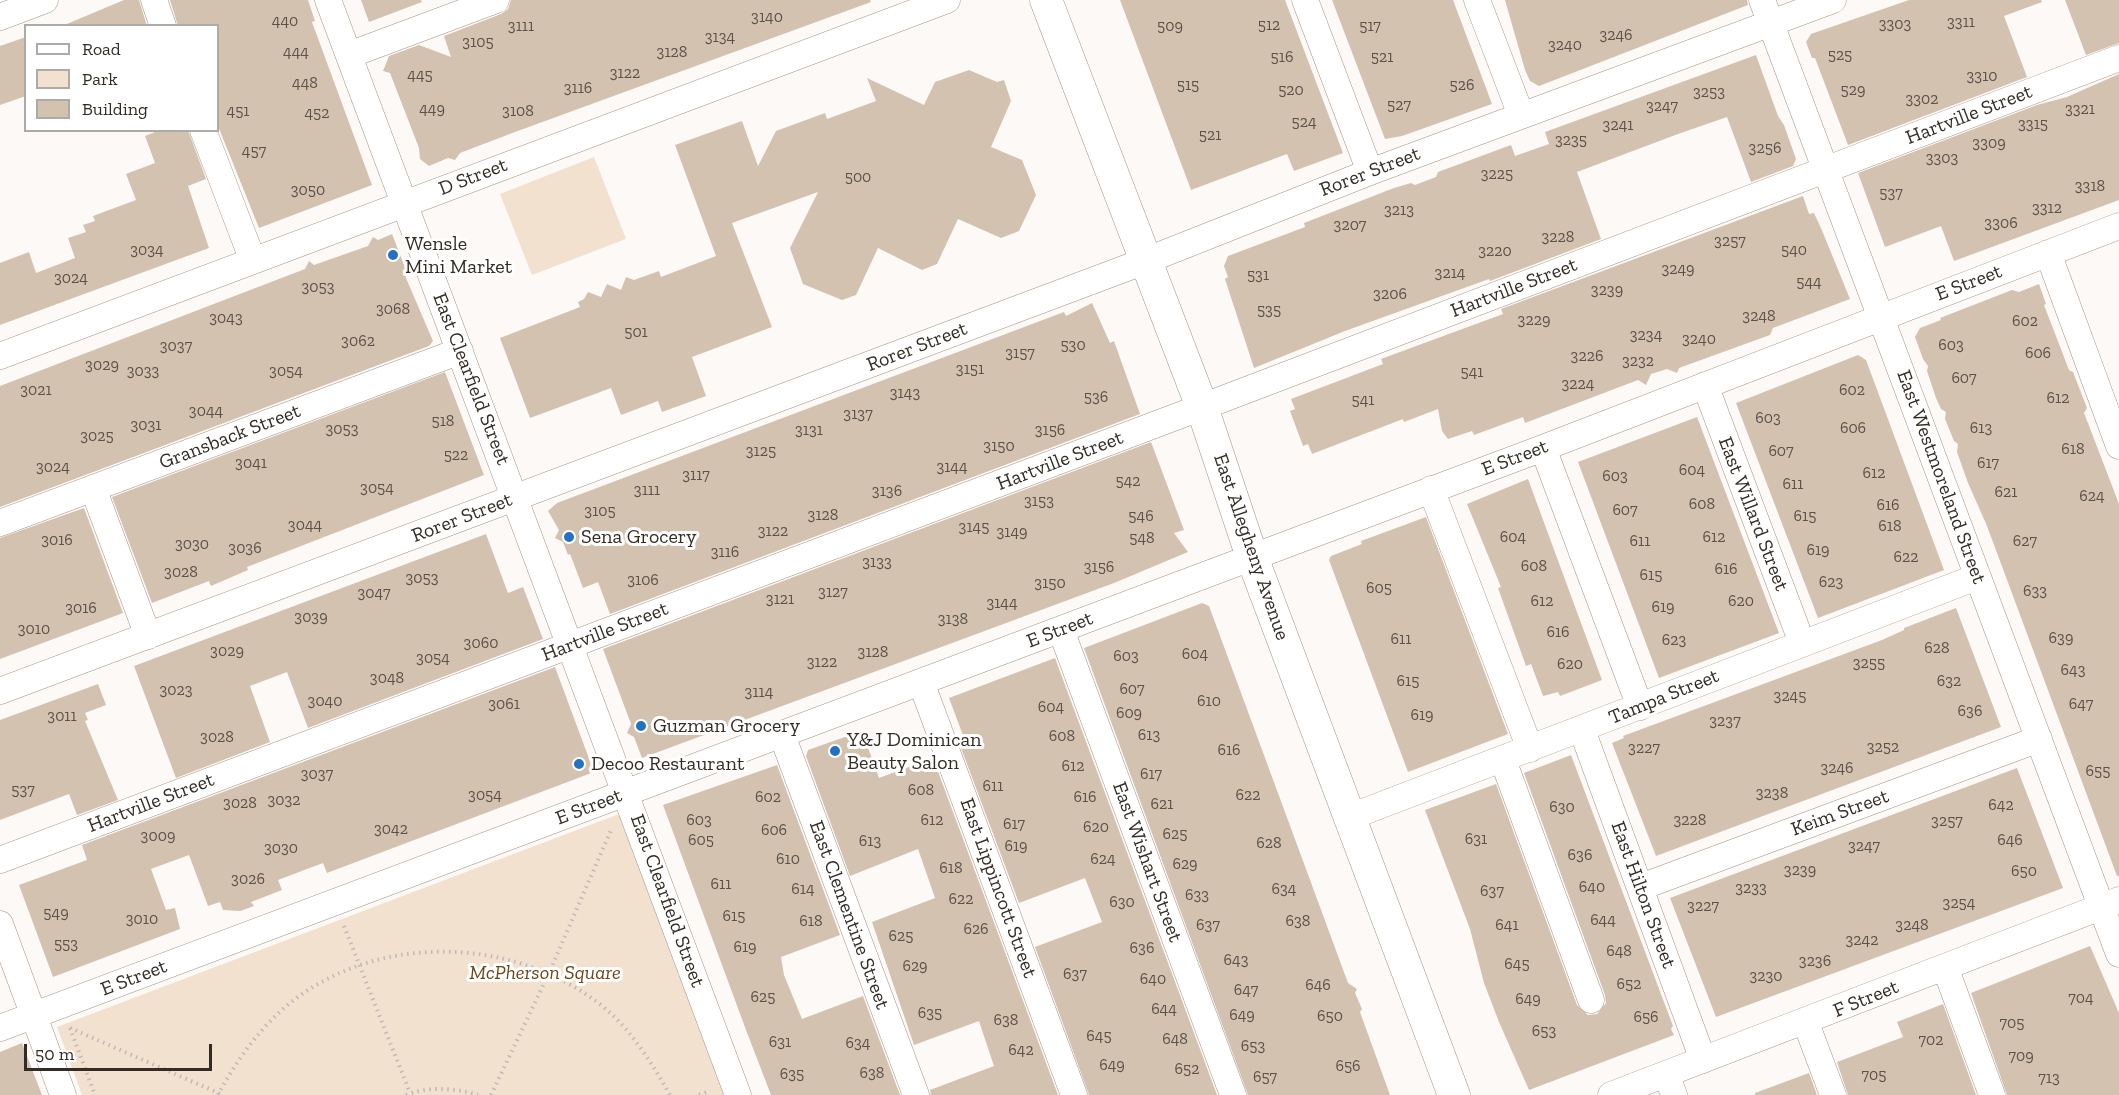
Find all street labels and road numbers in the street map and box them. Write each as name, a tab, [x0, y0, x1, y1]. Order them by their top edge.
street label: Hartville Street	[1902, 80, 2036, 150]
street label: Rorer Street	[1316, 142, 1424, 202]
street label: D Street	[435, 153, 511, 201]
street label: Hartville Street	[1447, 253, 1581, 323]
street label: E Street	[1932, 259, 2006, 307]
street label: East Clearfield Street	[427, 290, 515, 468]
street label: Rorer Street	[863, 317, 971, 377]
street label: East Westmoreland Street	[1891, 367, 1991, 587]
street label: Gransback Street	[156, 399, 304, 475]
street label: Hartville Street	[993, 426, 1127, 496]
street label: E Street	[1478, 434, 1552, 482]
street label: East Willard Street	[1713, 434, 1793, 594]
street label: East Allegheny Avenue	[1208, 451, 1294, 643]
street label: Rorer Street	[408, 488, 516, 548]
street label: Hartville Street	[538, 597, 672, 667]
street label: E Street	[1023, 606, 1097, 654]
street label: Tampa Street	[1605, 664, 1723, 730]
street label: Hartville Street	[84, 768, 218, 838]
street label: East Wishart Street	[1107, 779, 1187, 945]
street label: E Street	[552, 783, 626, 831]
street label: Keim Street	[1788, 784, 1892, 842]
street label: East Lippincott Street	[954, 795, 1042, 981]
street label: East Clearfield Street	[625, 811, 709, 991]
street label: East Clementine Street	[804, 817, 894, 1013]
street label: East Hilton Street	[1605, 818, 1681, 972]
street label: E Street	[97, 954, 171, 1002]
street label: F Street	[1830, 975, 1902, 1023]

